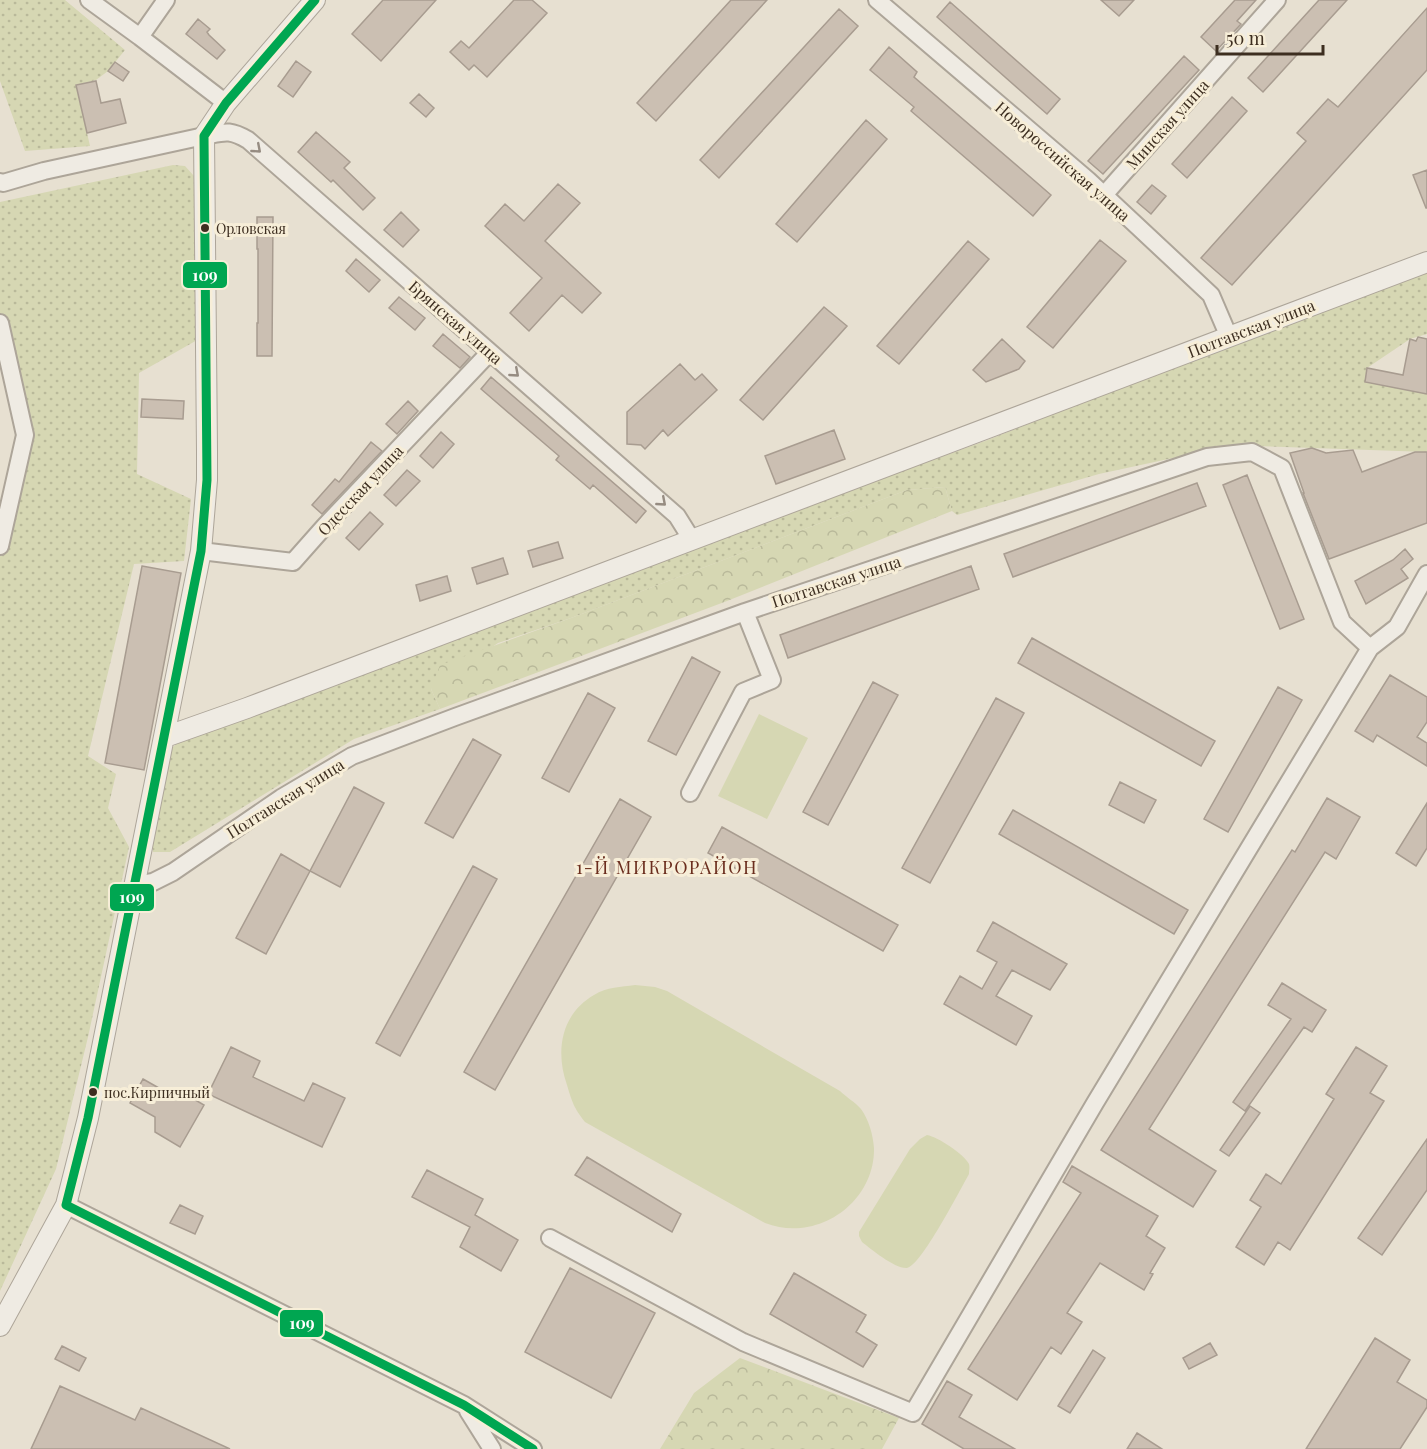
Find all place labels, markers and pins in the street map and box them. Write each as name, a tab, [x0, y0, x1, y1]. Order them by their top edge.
place label: Орловская	[216, 219, 287, 238]
marker: Орловская	[199, 222, 211, 234]
place label: пос.Кирпичный	[104, 1083, 210, 1102]
marker: пос.Кирпичный	[87, 1086, 99, 1098]

